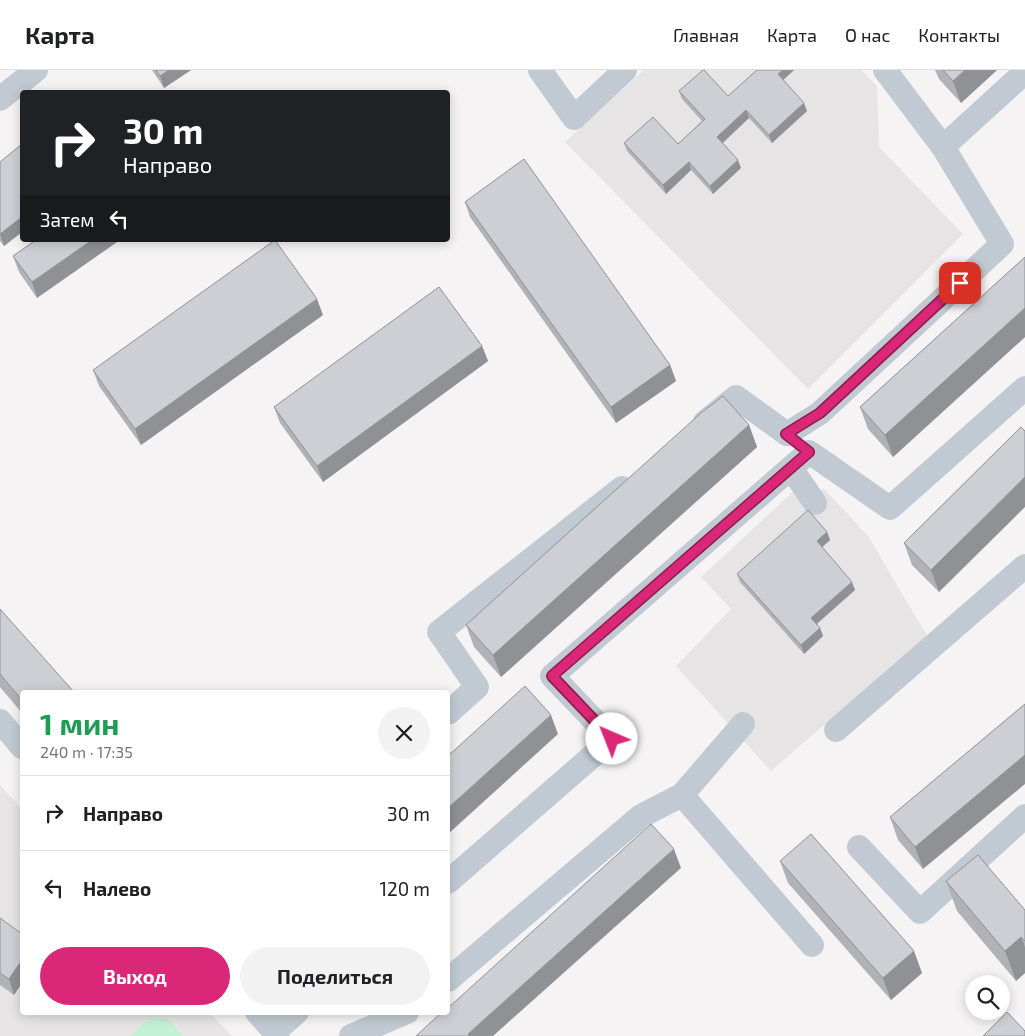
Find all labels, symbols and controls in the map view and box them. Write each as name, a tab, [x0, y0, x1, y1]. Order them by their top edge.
text: Карта	[25, 20, 95, 49]
text: Главная	[673, 24, 739, 46]
text: Карта	[767, 24, 817, 46]
text: О нас	[845, 24, 890, 46]
text: Контакты	[918, 24, 1000, 46]
text: 30 m	[123, 109, 203, 151]
icon: right	[40, 110, 105, 175]
text: Направо	[123, 151, 212, 177]
icon: left	[105, 205, 133, 233]
text: Затем	[40, 208, 95, 231]
pin	[939, 262, 981, 304]
icon: arrive	[946, 269, 974, 297]
text: 1 мин	[40, 705, 119, 741]
button: close	[378, 707, 430, 759]
position arrow	[585, 712, 637, 764]
text: 240 m · 17:35	[40, 742, 133, 761]
icon: right	[40, 799, 68, 827]
text: Направо	[83, 802, 163, 825]
text: 30 m	[387, 802, 430, 825]
icon: left	[40, 874, 68, 902]
text: Налево	[83, 877, 151, 900]
text: 120 m	[379, 877, 430, 900]
button: Выход	[40, 947, 230, 1005]
button: Поделиться	[240, 947, 430, 1005]
map controls	[965, 975, 1010, 1020]
button: search	[965, 975, 1010, 1020]

